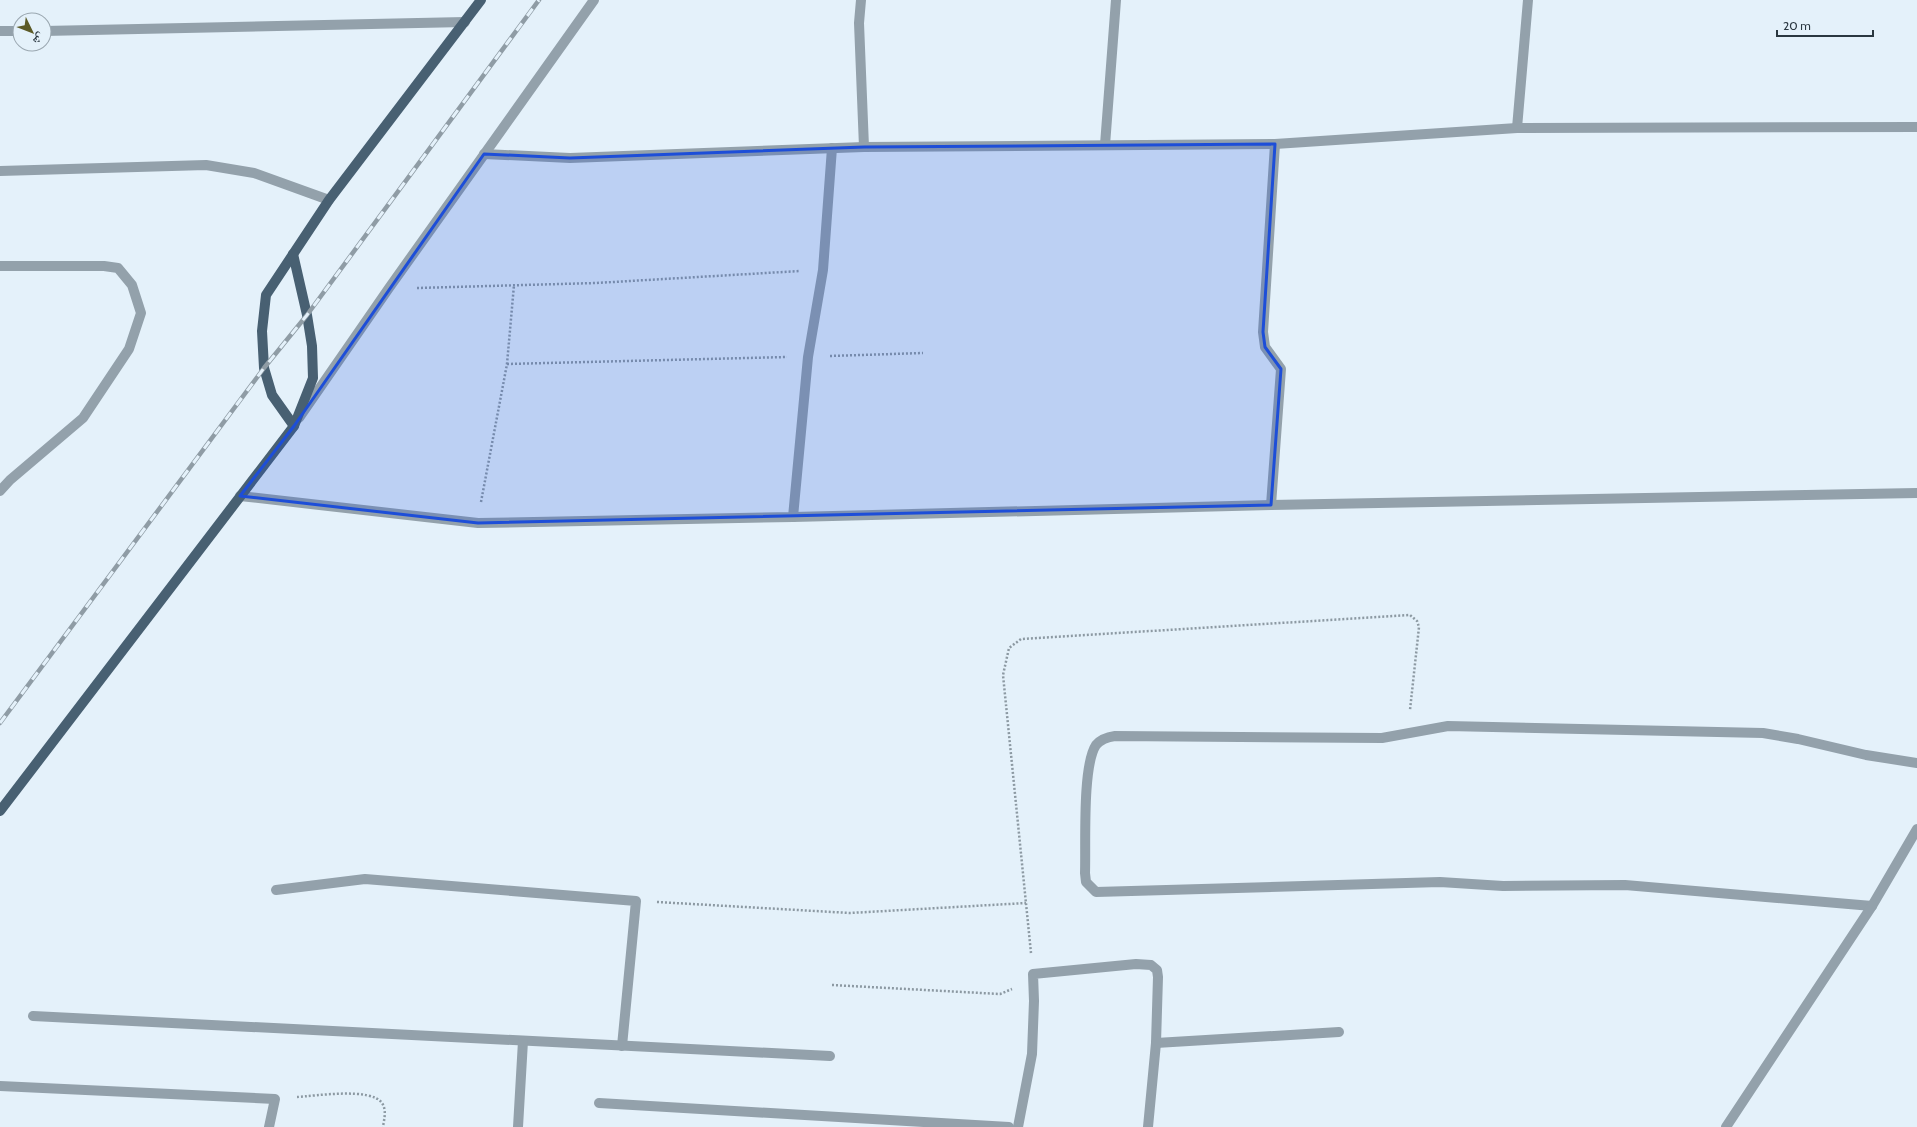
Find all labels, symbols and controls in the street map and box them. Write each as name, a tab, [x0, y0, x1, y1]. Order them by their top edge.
north arrow	[12, 12, 52, 52]
scale bar	[1777, 12, 1873, 38]
text: 20 m	[1783, 18, 1811, 33]
text: ش	[29, 29, 48, 48]

